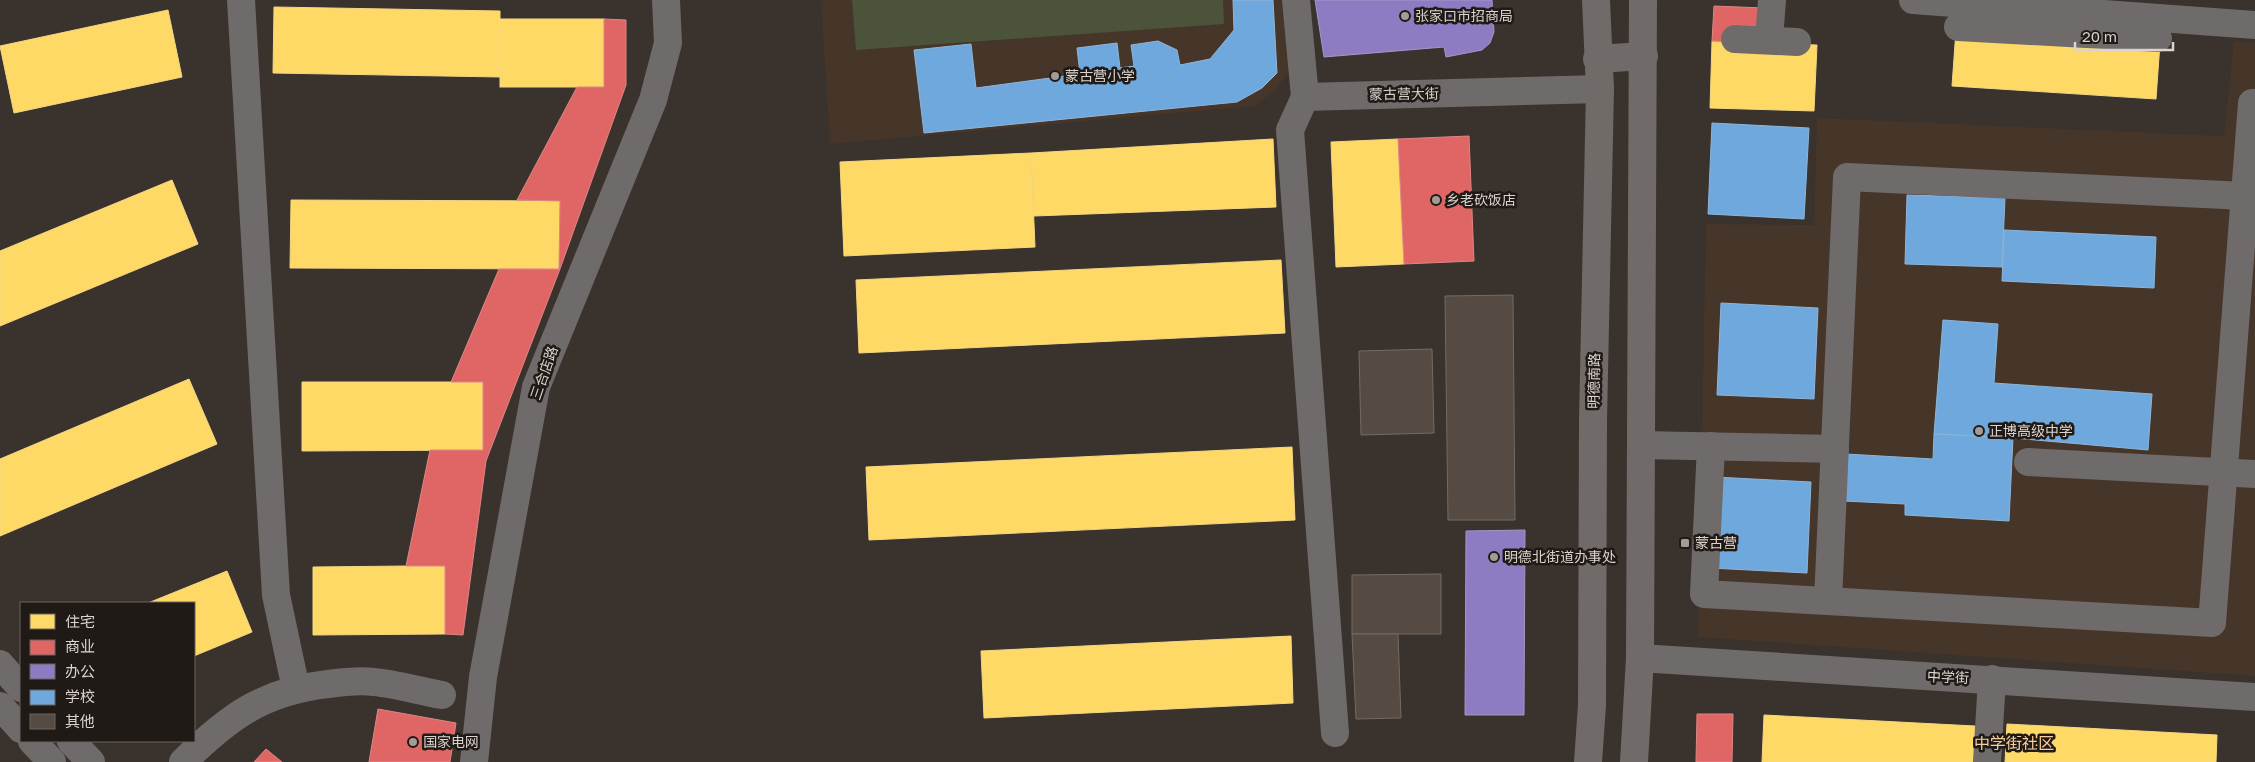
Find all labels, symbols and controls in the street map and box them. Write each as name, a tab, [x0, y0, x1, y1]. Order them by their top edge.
place label: 张家口市招商局	[1415, 7, 1513, 24]
marker: 张家口市招商局	[1399, 10, 1411, 22]
scale bar	[2075, 20, 2172, 52]
text: 20 m	[2082, 27, 2117, 45]
place label: 蒙古营小学	[1065, 67, 1135, 84]
marker: 蒙古营小学	[1049, 70, 1061, 82]
street label: 蒙古营大街	[1369, 84, 1439, 103]
place label: 乡老砍饭店	[1446, 191, 1516, 208]
marker: 乡老砍饭店	[1430, 194, 1442, 206]
street label: 三合店路	[526, 344, 561, 402]
street label: 明德南路	[1585, 353, 1602, 409]
place label: 正博高级中学	[1989, 422, 2073, 439]
marker: 正博高级中学	[1973, 425, 1985, 437]
place label: 蒙古营	[1695, 534, 1737, 551]
marker: 蒙古营	[1679, 537, 1691, 549]
place label: 明德北街道办事处	[1504, 548, 1616, 565]
marker: 明德北街道办事处	[1488, 551, 1500, 563]
legend	[20, 602, 195, 742]
text: 住宅	[65, 612, 95, 630]
text: 商业	[65, 637, 95, 655]
text: 办公	[65, 662, 95, 680]
street label: 中学街	[1927, 667, 1969, 686]
text: 学校	[65, 687, 95, 705]
text: 其他	[65, 712, 95, 730]
place label: 国家电网	[423, 733, 479, 750]
district label: 中学街社区	[1974, 733, 2054, 753]
marker: 国家电网	[407, 736, 419, 748]

